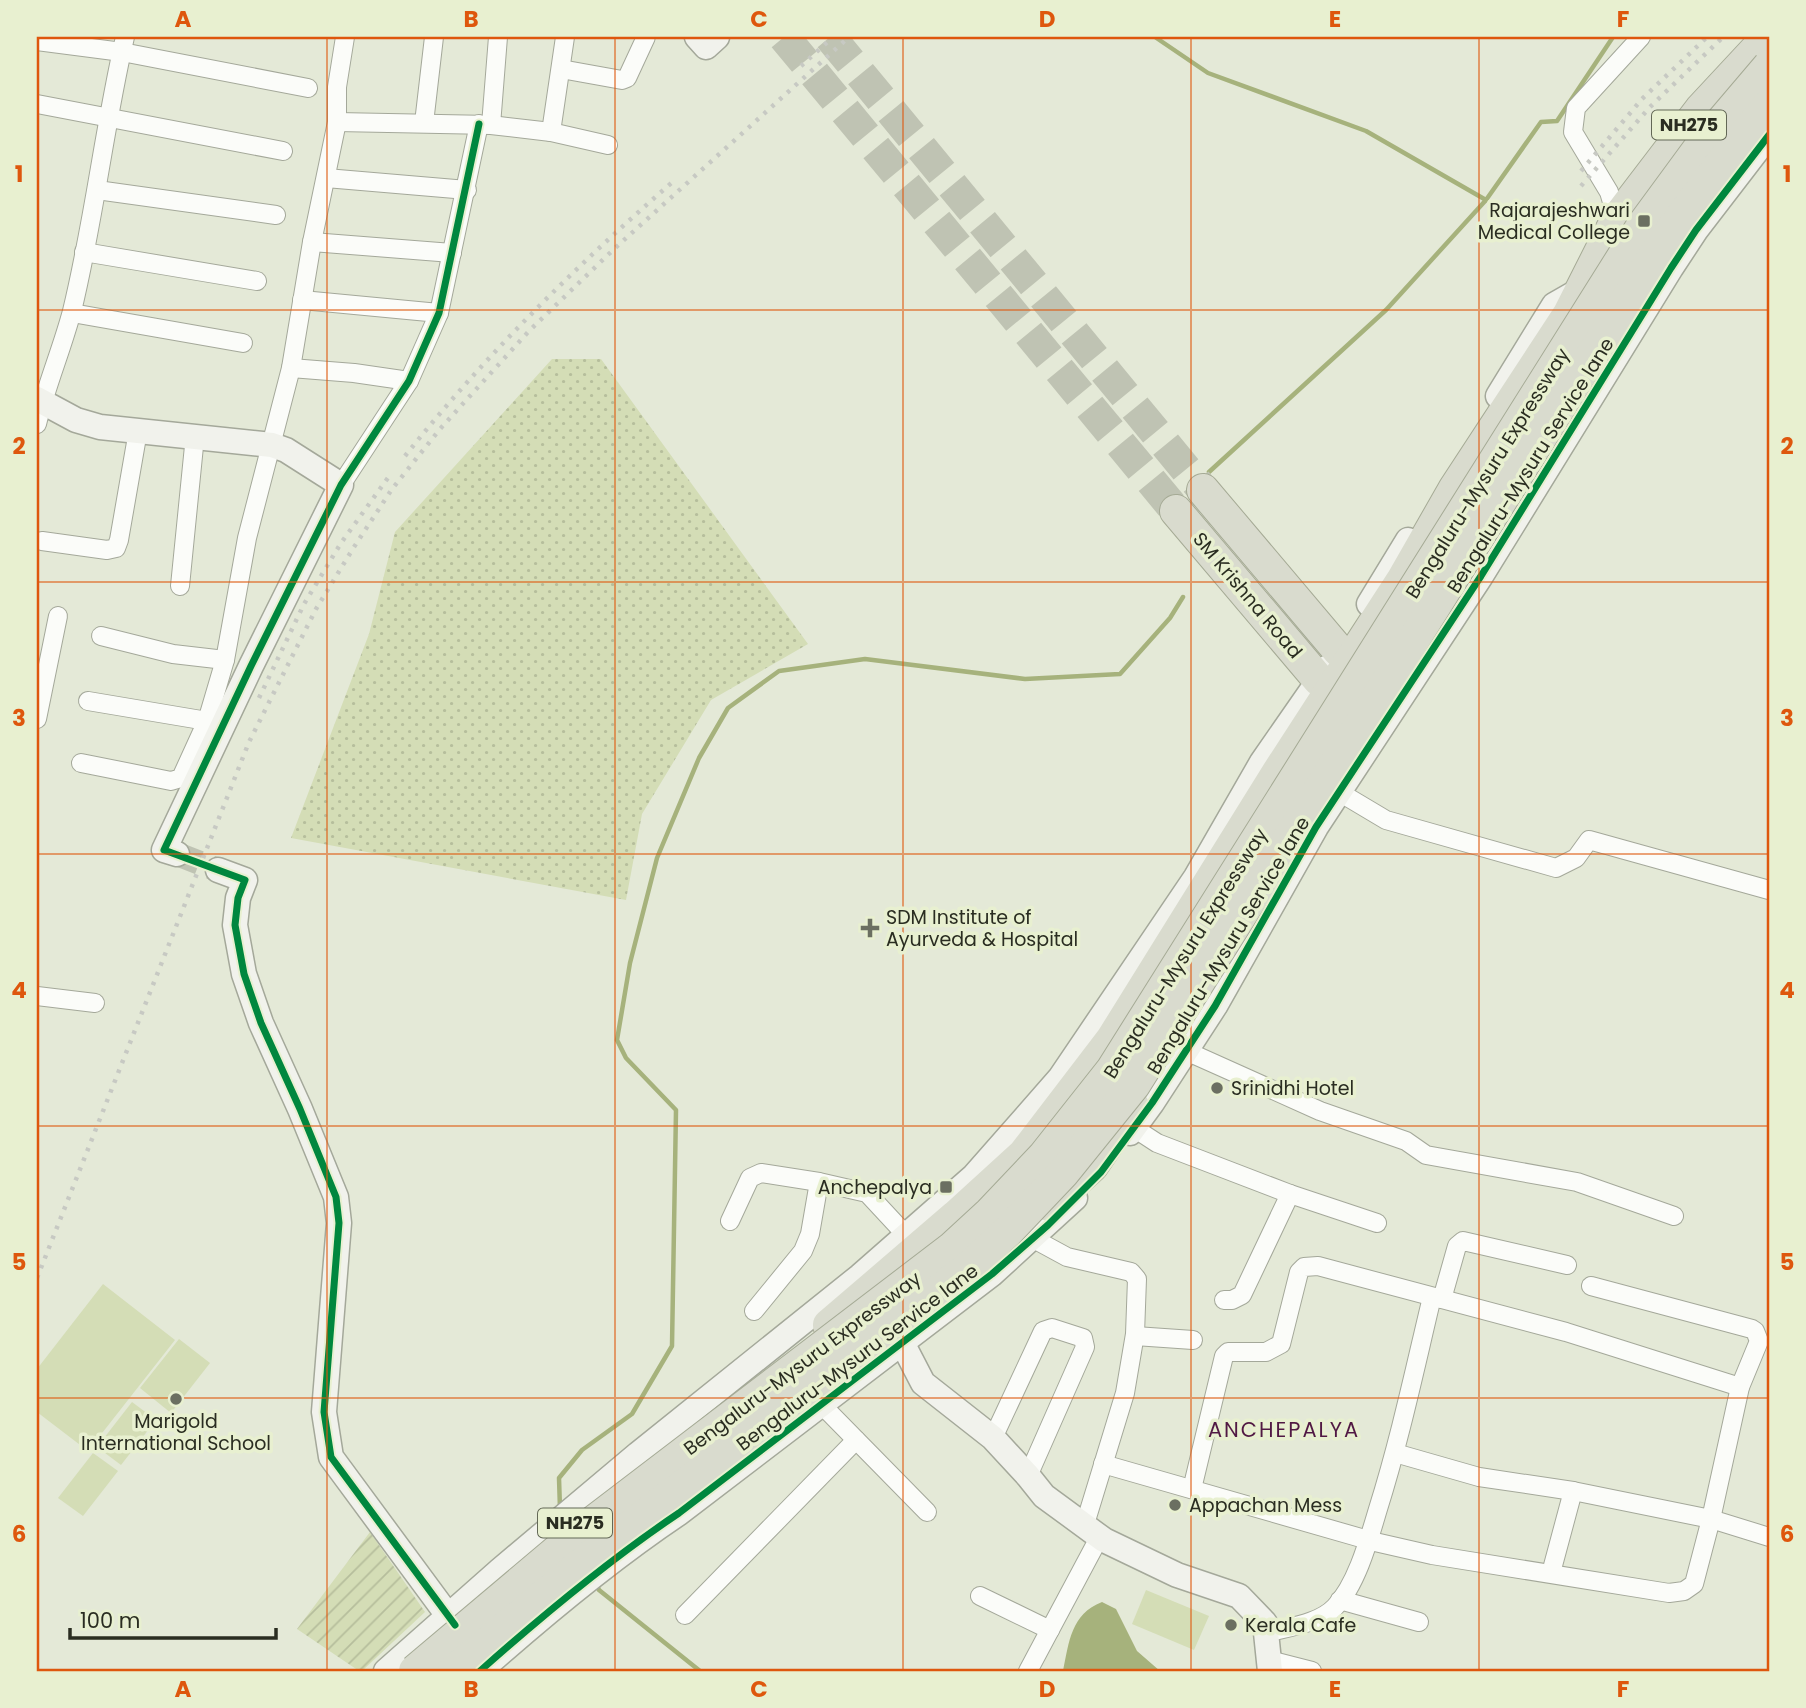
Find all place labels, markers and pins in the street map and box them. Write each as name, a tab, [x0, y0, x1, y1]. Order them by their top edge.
place label: Rajarajeshwari Medical College	[1478, 197, 1630, 246]
marker: Rajarajeshwari Medical College	[1636, 213, 1652, 229]
place label: SDM Institute of Ayurveda & Hospital	[886, 904, 1078, 953]
marker: SDM Institute of Ayurveda & Hospital	[860, 918, 880, 938]
place label: Srinidhi Hotel	[1231, 1075, 1354, 1102]
marker: Srinidhi Hotel	[1209, 1080, 1225, 1096]
place label: Anchepalya	[818, 1174, 932, 1201]
marker: Anchepalya	[938, 1179, 954, 1195]
marker: Marigold International School	[168, 1391, 184, 1407]
place label: Marigold International School	[81, 1408, 271, 1457]
place label: Appachan Mess	[1189, 1492, 1342, 1519]
marker: Appachan Mess	[1167, 1497, 1183, 1513]
place label: Kerala Cafe	[1245, 1612, 1356, 1639]
marker: Kerala Cafe	[1223, 1617, 1239, 1633]

